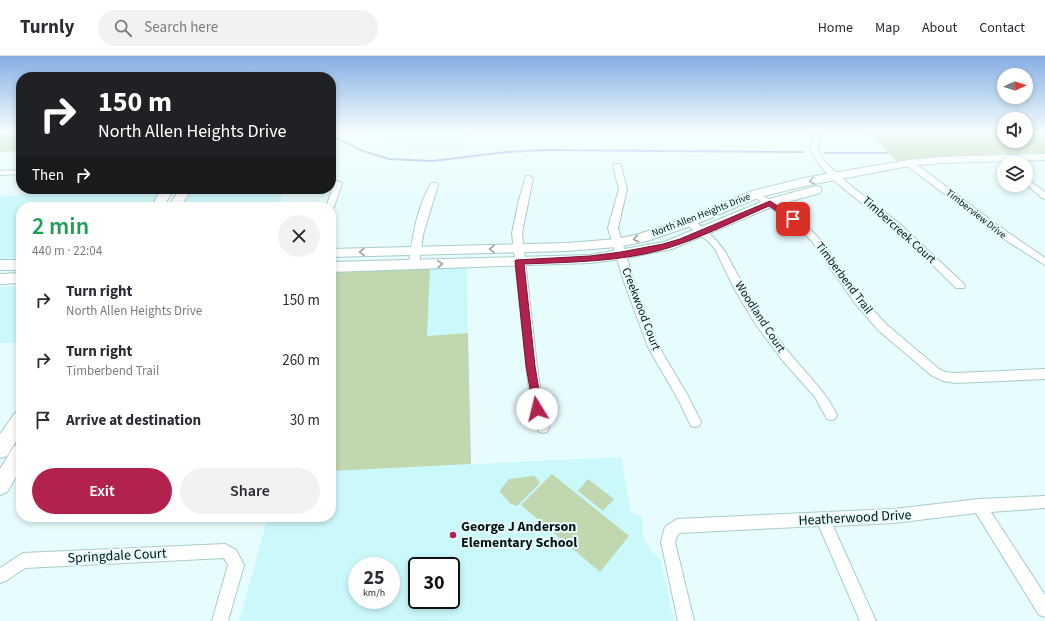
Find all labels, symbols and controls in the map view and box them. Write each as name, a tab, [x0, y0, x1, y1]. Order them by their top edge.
search box	[98, 10, 378, 46]
text: Turnly	[20, 14, 74, 41]
icon: search	[112, 17, 134, 39]
text: Search here	[144, 17, 218, 38]
text: Home	[818, 18, 853, 38]
text: Map	[875, 18, 900, 38]
text: About	[922, 18, 957, 38]
text: Contact	[979, 18, 1025, 38]
north arrow	[997, 68, 1033, 104]
map controls	[997, 68, 1033, 192]
text: 150 m	[98, 82, 172, 122]
icon: right	[32, 88, 84, 140]
button: sound	[997, 112, 1033, 148]
text: North Allen Heights Drive	[98, 119, 286, 144]
button: layers	[997, 156, 1033, 192]
icon: right	[72, 164, 94, 186]
text: Then	[32, 165, 64, 186]
one-way arrow	[809, 176, 815, 184]
street label: Timberview Drive	[943, 186, 1009, 242]
street label: North Allen Heights Drive	[650, 190, 752, 240]
street label: Timbercreek Court	[858, 192, 940, 268]
pin	[776, 202, 810, 236]
icon: arrive	[782, 208, 804, 230]
text: 2 min	[32, 209, 89, 244]
button: close	[278, 215, 320, 257]
one-way arrow	[632, 235, 639, 243]
street label: Timberbend Trail	[811, 238, 877, 318]
text: 440 m · 22:04	[32, 242, 102, 260]
one-way arrow	[489, 245, 495, 253]
one-way arrow	[359, 248, 365, 257]
one-way arrow	[437, 260, 443, 268]
street label: Creekwood Court	[617, 265, 665, 353]
street label: Woodland Court	[731, 278, 789, 356]
text: Turn right	[66, 281, 132, 302]
icon: right	[32, 289, 54, 311]
text: 150 m	[282, 290, 320, 311]
text: North Allen Heights Drive	[66, 302, 202, 320]
text: Turn right	[66, 341, 132, 362]
icon: right	[32, 349, 54, 371]
text: 260 m	[282, 350, 320, 371]
text: Timberbend Trail	[66, 362, 159, 380]
position arrow	[516, 388, 558, 430]
icon: arrive	[32, 409, 54, 431]
text: Arrive at destination	[66, 410, 201, 431]
text: 30 m	[290, 410, 320, 431]
button: Exit	[32, 468, 172, 514]
button: Share	[180, 468, 320, 514]
street label: Heatherwood Drive	[798, 505, 912, 531]
place label: George J Anderson Elementary School	[461, 517, 577, 553]
marker: George J Anderson Elementary School	[448, 530, 458, 540]
street label: Springdale Court	[67, 543, 167, 569]
speed limit sign: 30	[408, 557, 460, 609]
text: 25	[363, 564, 385, 592]
text: km/h	[363, 586, 385, 600]

